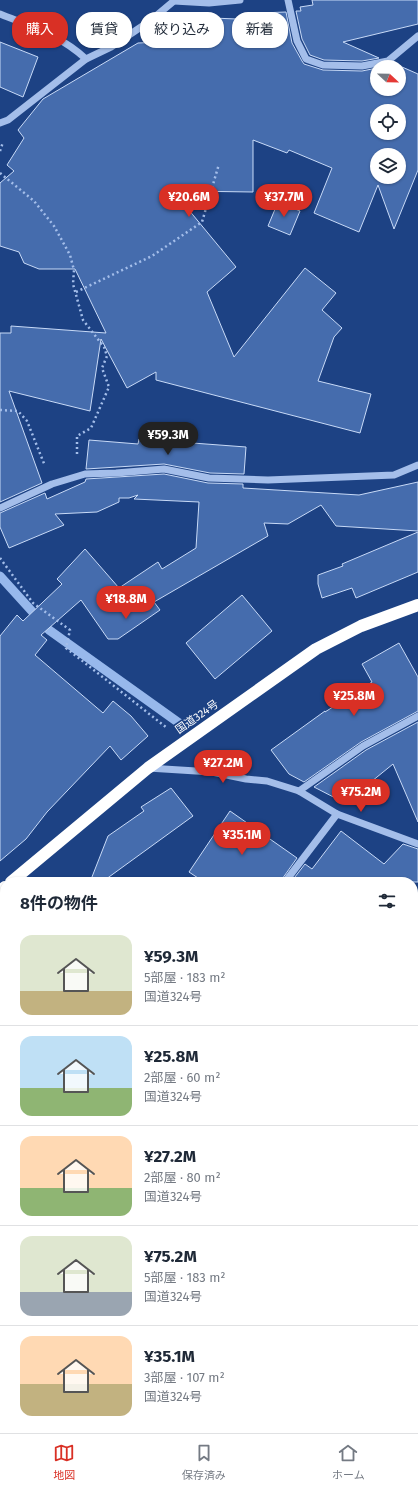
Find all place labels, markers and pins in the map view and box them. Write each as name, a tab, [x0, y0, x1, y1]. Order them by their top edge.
pin: ¥20.6M	[156, 184, 222, 218]
pin: ¥37.7M	[251, 184, 317, 218]
pin: ¥59.3M	[135, 422, 201, 456]
pin: ¥18.8M	[93, 586, 159, 620]
pin: ¥25.8M	[321, 683, 387, 717]
pin: ¥27.2M	[190, 750, 256, 784]
pin: ¥75.2M	[328, 779, 394, 813]
pin: ¥35.1M	[209, 822, 275, 856]

